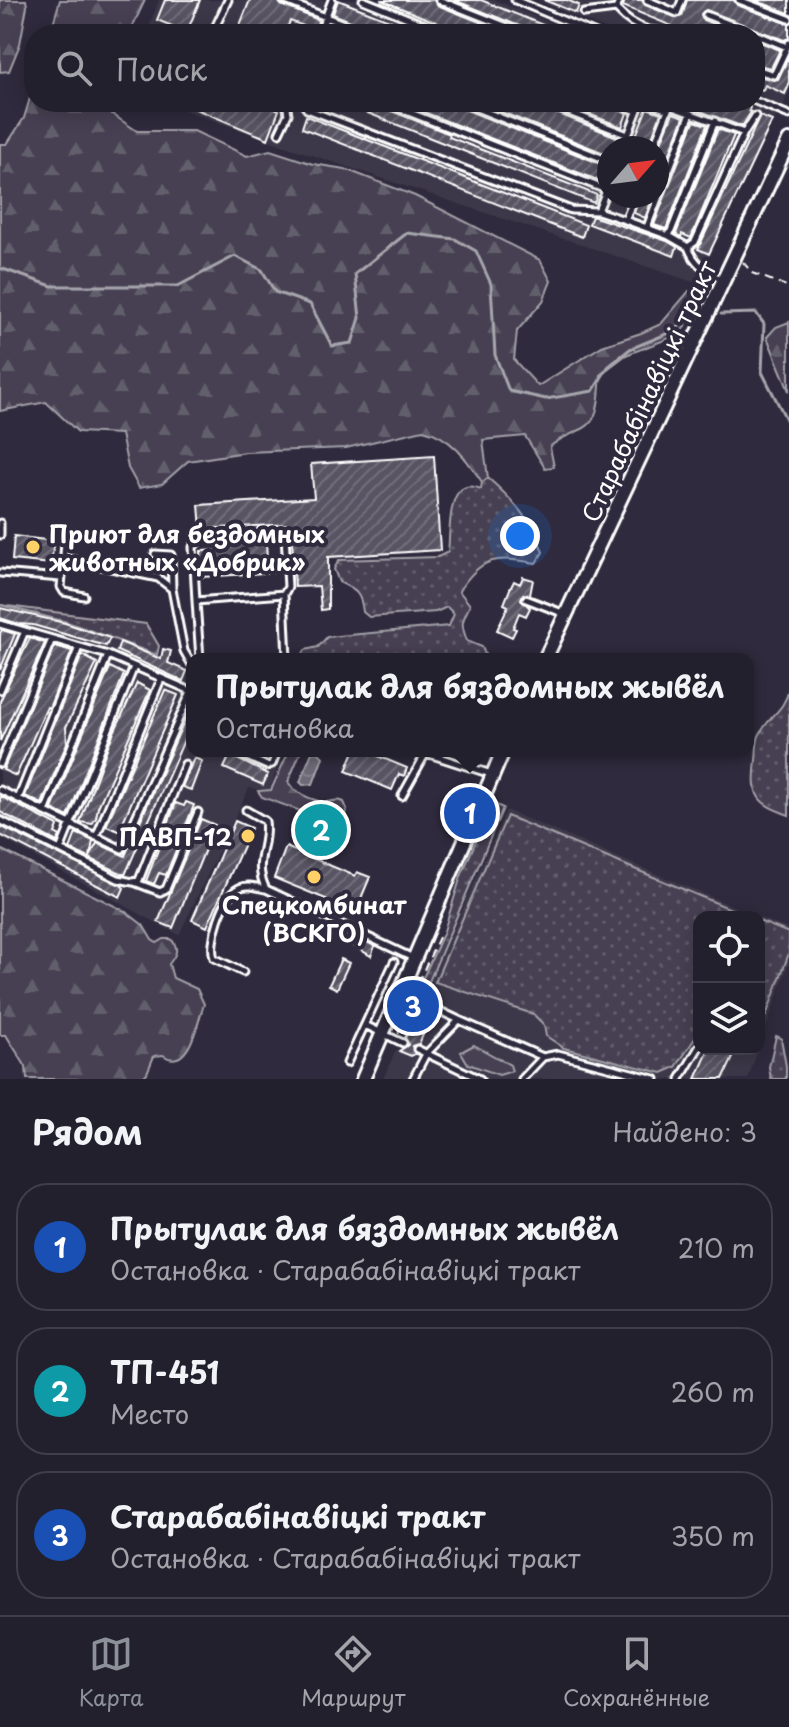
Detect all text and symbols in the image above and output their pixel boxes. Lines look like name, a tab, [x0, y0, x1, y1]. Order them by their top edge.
search box	[24, 24, 765, 112]
icon: search	[52, 46, 96, 90]
text: Поиск	[116, 46, 207, 91]
north arrow	[597, 136, 669, 208]
street label: Старабабінавіцкі тракт	[572, 254, 725, 528]
place label: Приют для бездомных животных «Добрик»	[49, 515, 325, 579]
your location	[500, 516, 540, 556]
marker: Приют для бездомных животных «Добрик»	[24, 538, 42, 556]
popup	[186, 653, 754, 757]
text: Прытулак для бяздомных жывёл	[215, 663, 725, 708]
text: Остановка	[215, 708, 354, 747]
pin: 1	[444, 783, 496, 843]
pin: 2	[295, 800, 347, 860]
place label: ПАВП-12	[119, 818, 232, 854]
marker: ПАВП-12	[239, 827, 257, 845]
marker: Спецкомбинат (ВСКГО)	[305, 868, 323, 886]
place label: Спецкомбинат (ВСКГО)	[222, 886, 408, 950]
map controls	[693, 911, 765, 1055]
button: locate	[693, 911, 765, 983]
pin: 3	[387, 976, 439, 1036]
button: layers	[693, 983, 765, 1055]
text: Рядом	[32, 1105, 143, 1157]
text: Найдено: 3	[613, 1112, 757, 1151]
text: Прытулак для бяздомных жывёл	[110, 1205, 619, 1250]
text: 1	[54, 1228, 66, 1267]
text: 210 m	[678, 1228, 755, 1267]
text: Остановка · Старабабінавіцкі тракт	[110, 1250, 580, 1289]
text: ТП-451	[110, 1349, 219, 1394]
text: 2	[51, 1372, 69, 1411]
text: 260 m	[671, 1372, 755, 1411]
text: Место	[110, 1394, 189, 1433]
text: Старабабінавіцкі тракт	[110, 1493, 485, 1538]
text: 3	[51, 1516, 69, 1555]
text: 350 m	[671, 1516, 755, 1555]
text: Остановка · Старабабінавіцкі тракт	[110, 1538, 580, 1577]
tab: Карта	[79, 1632, 143, 1713]
tab: Маршрут	[301, 1632, 405, 1713]
tab: Сохранённые	[563, 1632, 710, 1713]

